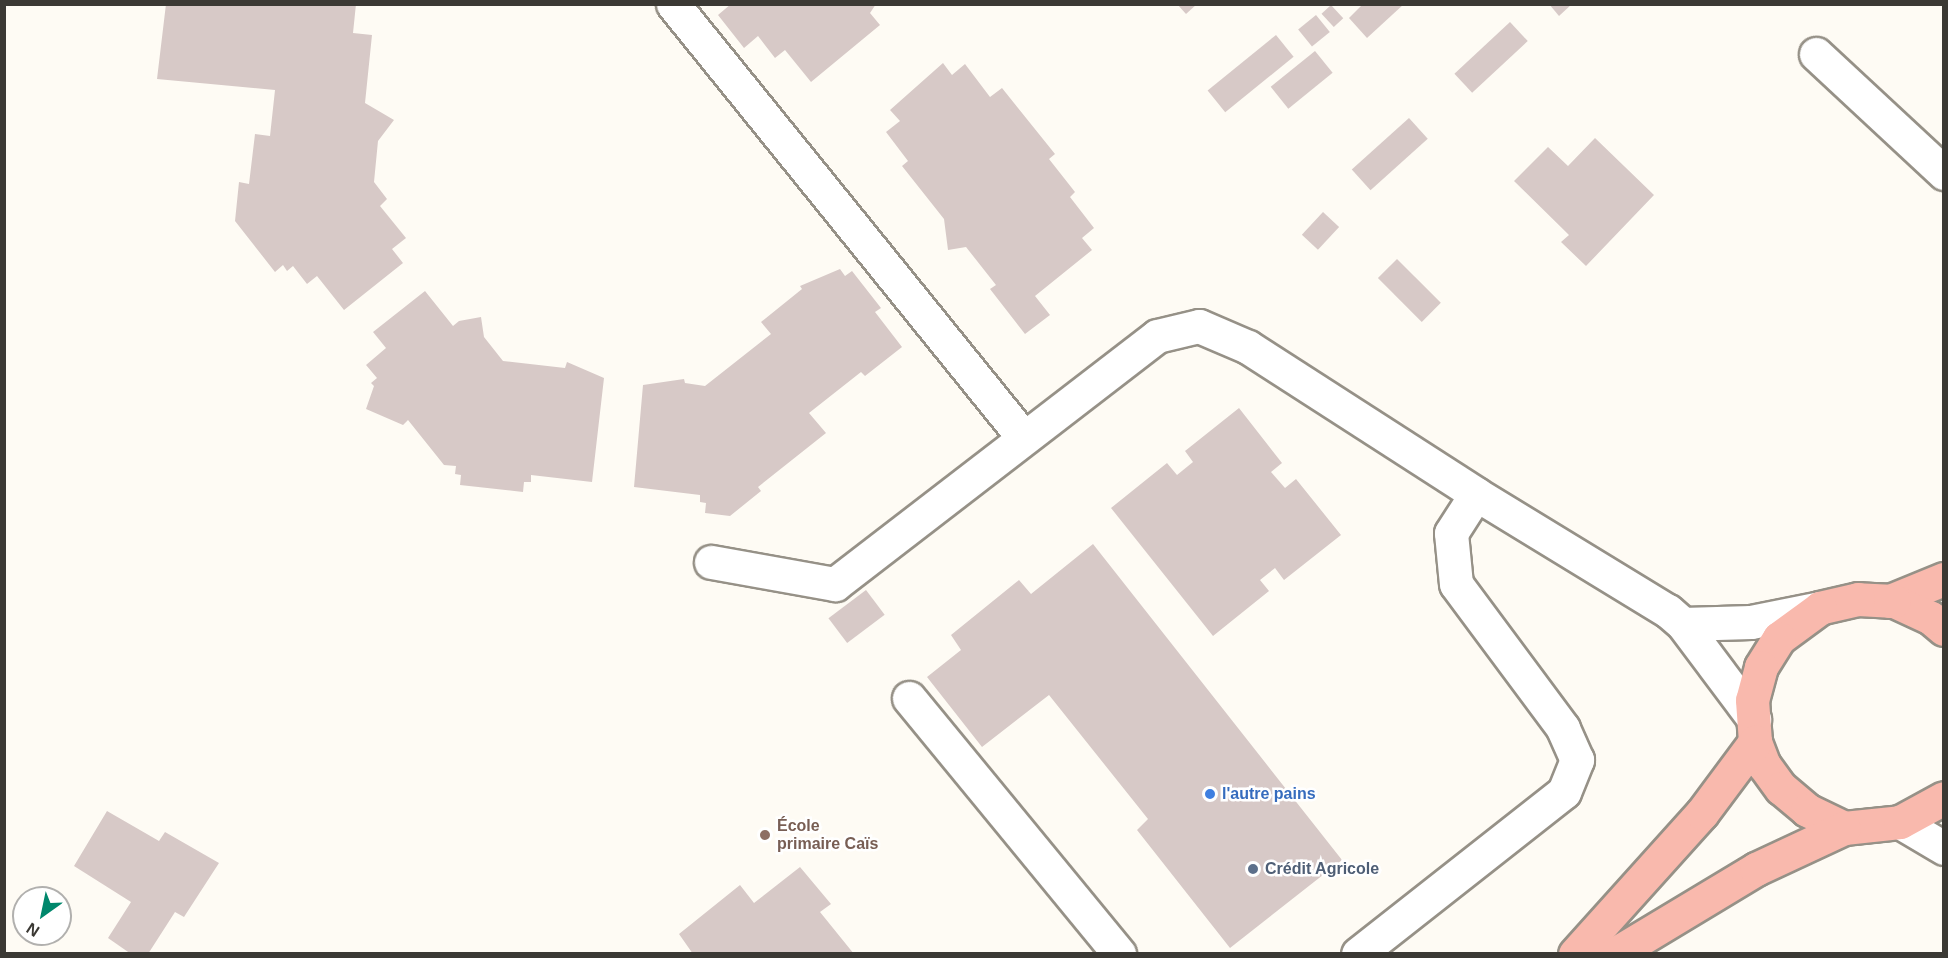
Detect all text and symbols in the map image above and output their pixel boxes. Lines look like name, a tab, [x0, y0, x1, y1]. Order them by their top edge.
place label: l'autre pains	[1222, 784, 1316, 804]
marker: l'autre pains	[1203, 787, 1217, 801]
place label: École primaire Caïs	[777, 816, 878, 854]
marker: École primaire Caïs	[758, 828, 772, 842]
place label: Crédit Agricole	[1265, 859, 1380, 879]
marker: Crédit Agricole	[1246, 862, 1260, 876]
north arrow	[12, 886, 72, 946]
text: N	[24, 920, 42, 940]

